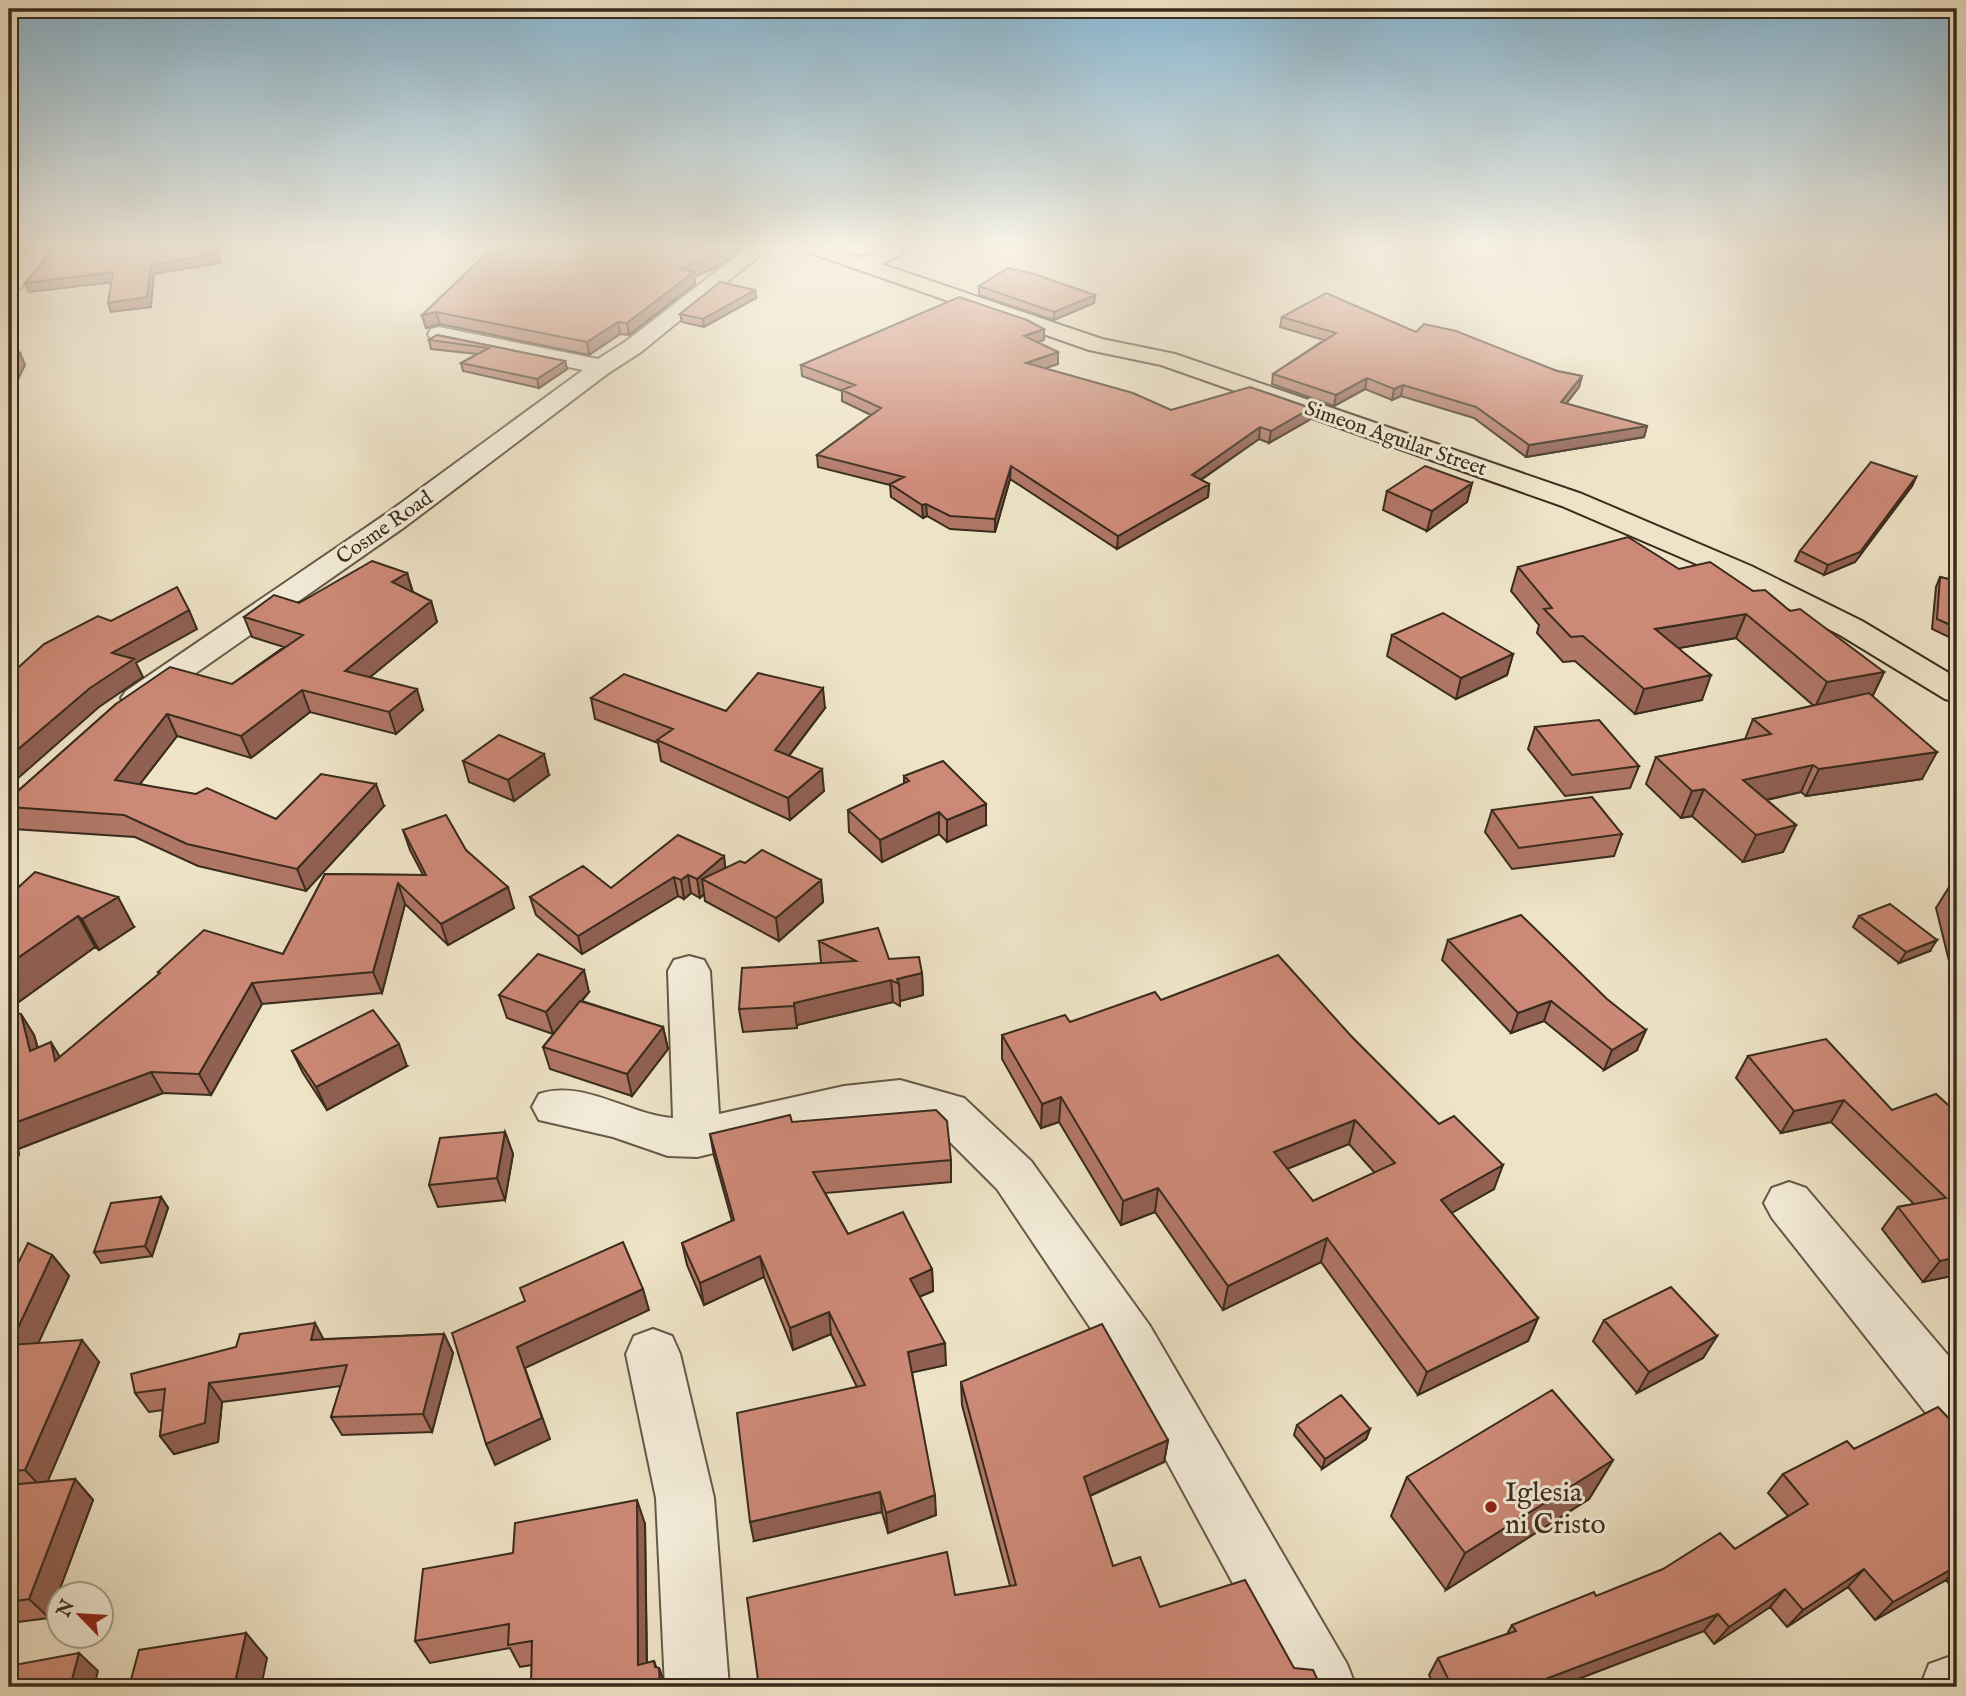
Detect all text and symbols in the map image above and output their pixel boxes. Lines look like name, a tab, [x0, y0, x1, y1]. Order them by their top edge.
street label: Simeon Aguilar Street	[1301, 396, 1490, 483]
street label: Cosme Road	[331, 485, 439, 571]
place label: Iglesia ni Cristo	[1505, 1476, 1606, 1543]
marker: Iglesia ni Cristo	[1483, 1499, 1499, 1515]
north arrow	[46, 1580, 116, 1650]
text: N	[52, 1596, 81, 1622]

